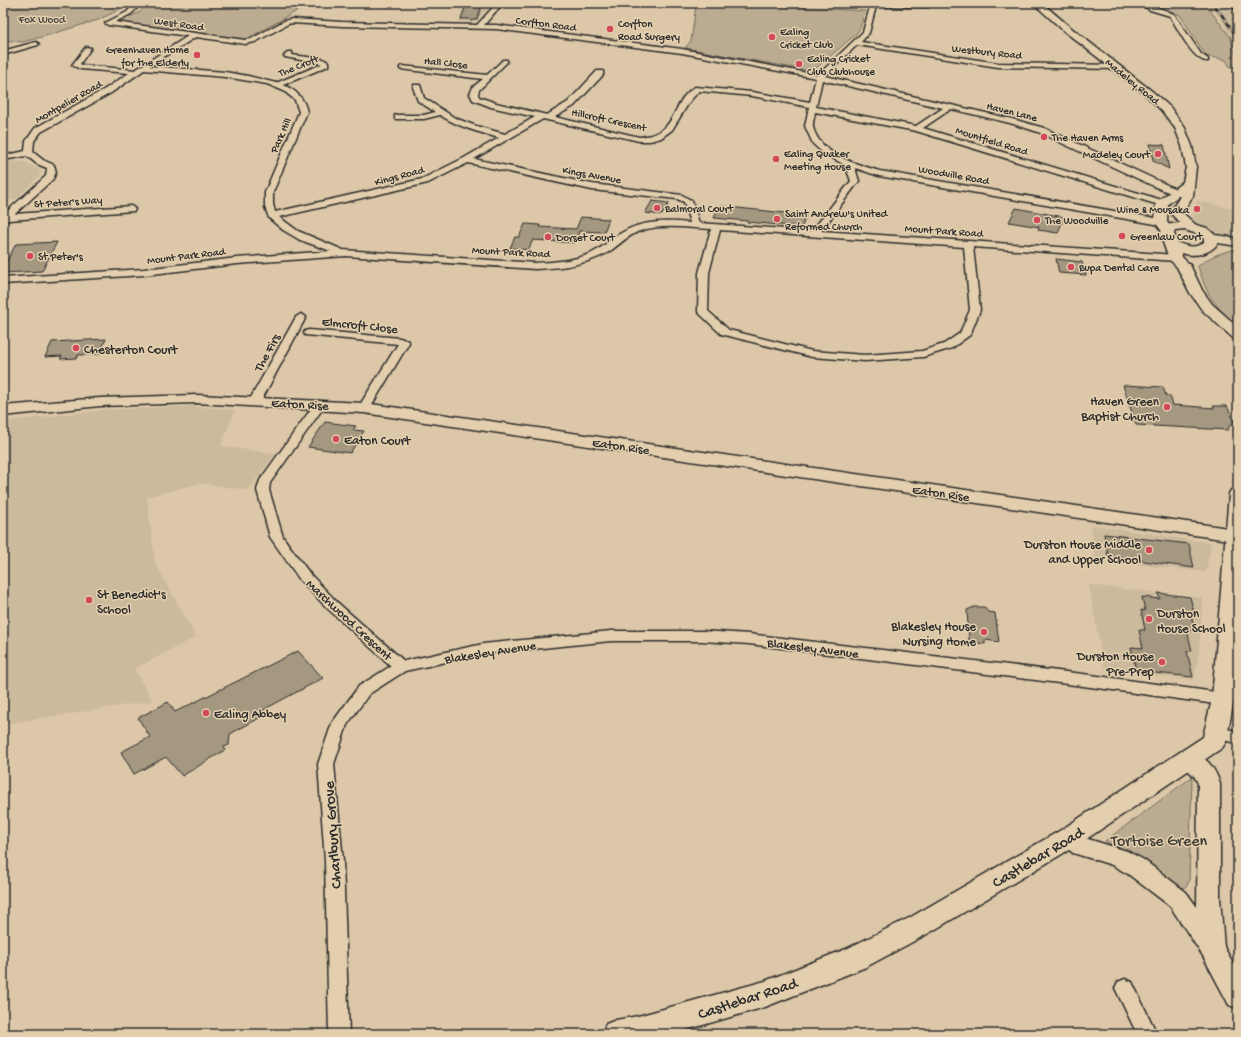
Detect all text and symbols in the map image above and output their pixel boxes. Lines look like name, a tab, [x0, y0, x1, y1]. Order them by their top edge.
street label: Corfton Road	[515, 14, 578, 35]
park label: Fox Wood	[18, 15, 67, 27]
street label: West Road	[153, 16, 206, 35]
place label: Corfton Road Surgery	[618, 18, 681, 44]
marker: Corfton Road Surgery	[605, 24, 615, 34]
place label: Ealing Cricket Club	[780, 27, 833, 52]
marker: Ealing Cricket Club	[767, 32, 777, 42]
street label: Westbury Road	[951, 43, 1024, 63]
place label: Greenhaven Home for the Elderly	[106, 45, 190, 70]
marker: Greenhaven Home for the Elderly	[192, 50, 202, 60]
street label: The Croft	[276, 52, 322, 81]
place label: Ealing Cricket Club Clubhouse	[807, 54, 875, 79]
street label: Hall Close	[423, 56, 468, 72]
street label: Madeley Road	[1102, 57, 1162, 109]
marker: Ealing Cricket Club Clubhouse	[794, 59, 804, 69]
street label: Montpelier Road	[33, 78, 106, 127]
street label: Haven Lane	[985, 101, 1038, 125]
street label: Hillcroft Crescent	[570, 106, 649, 135]
street label: Park Hill	[268, 116, 295, 156]
street label: Mountfield Road	[954, 124, 1031, 159]
marker: The Haven Arms	[1039, 132, 1049, 142]
place label: The Haven Arms	[1051, 133, 1124, 145]
place label: Ealing Quaker Meeting House	[784, 149, 851, 174]
marker: Madeley Court	[1153, 149, 1163, 159]
place label: Madeley Court	[1083, 150, 1152, 162]
marker: Ealing Quaker Meeting House	[771, 154, 781, 164]
street label: Kings Road	[374, 164, 427, 189]
street label: Woodville Road	[917, 164, 991, 188]
street label: Kings Avenue	[561, 165, 622, 187]
street label: St Peter's Way	[34, 195, 103, 211]
marker: Balmoral Court	[652, 203, 662, 213]
place label: Balmoral Court	[664, 204, 734, 216]
marker: Wine & Mousaka	[1192, 204, 1202, 214]
place label: Wine & Mousaka	[1116, 205, 1190, 217]
place label: Saint Andrew's United Reformed Church	[785, 209, 889, 234]
marker: Saint Andrew's United Reformed Church	[772, 214, 782, 224]
marker: The Woodville	[1032, 215, 1042, 225]
place label: The Woodville	[1044, 216, 1109, 228]
street label: Mount Park Road	[904, 223, 985, 241]
marker: Greenlaw Court	[1117, 231, 1127, 241]
marker: Dorset Court	[543, 232, 553, 242]
place label: Greenlaw Court	[1130, 232, 1204, 244]
place label: Dorset Court	[555, 233, 616, 245]
street label: Mount Park Road	[471, 245, 552, 261]
street label: Mount Park Road	[147, 246, 227, 268]
marker: St Peter's	[25, 251, 35, 261]
place label: St Peter's	[38, 252, 84, 264]
marker: Bupa Dental Care	[1066, 262, 1076, 272]
place label: Bupa Dental Care	[1078, 263, 1160, 275]
street label: Elmcroft Close	[321, 315, 399, 338]
street label: The Firs	[251, 331, 285, 375]
marker: Chesterton Court	[71, 343, 81, 353]
place label: Chesterton Court	[84, 343, 179, 358]
place label: Haven Green Baptist Church	[1080, 395, 1160, 425]
street label: Eaton Rise	[271, 396, 329, 415]
marker: Haven Green Baptist Church	[1162, 402, 1172, 412]
marker: Eaton Court	[331, 434, 341, 444]
place label: Eaton Court	[344, 434, 412, 449]
street label: Eaton Rise	[591, 436, 651, 459]
street label: Eaton Rise	[911, 483, 971, 506]
place label: Durston House Middle and Upper School	[1023, 538, 1141, 568]
marker: Durston House Middle and Upper School	[1144, 545, 1154, 555]
street label: Marchwood Crescent	[302, 577, 396, 666]
place label: St Benedict's School	[97, 588, 167, 618]
marker: St Benedict's School	[84, 595, 94, 605]
place label: Durston House School	[1156, 607, 1226, 637]
marker: Durston House School	[1144, 614, 1154, 624]
place label: Blakesley House Nursing Home	[890, 620, 976, 650]
marker: Blakesley House Nursing Home	[979, 627, 989, 637]
street label: Blakesley Avenue	[765, 636, 860, 663]
street label: Blakesley Avenue	[443, 639, 537, 668]
place label: Durston House Pre-Prep	[1076, 650, 1155, 680]
marker: Durston House Pre-Prep	[1157, 657, 1167, 667]
marker: Ealing Abbey	[201, 708, 211, 718]
place label: Ealing Abbey	[214, 708, 287, 723]
street label: Charlbury Grove	[321, 779, 348, 889]
street label: Castlebar Road	[990, 823, 1089, 894]
park label: Tortoise Green	[1110, 833, 1208, 852]
street label: Castlebar Road	[696, 975, 802, 1025]

